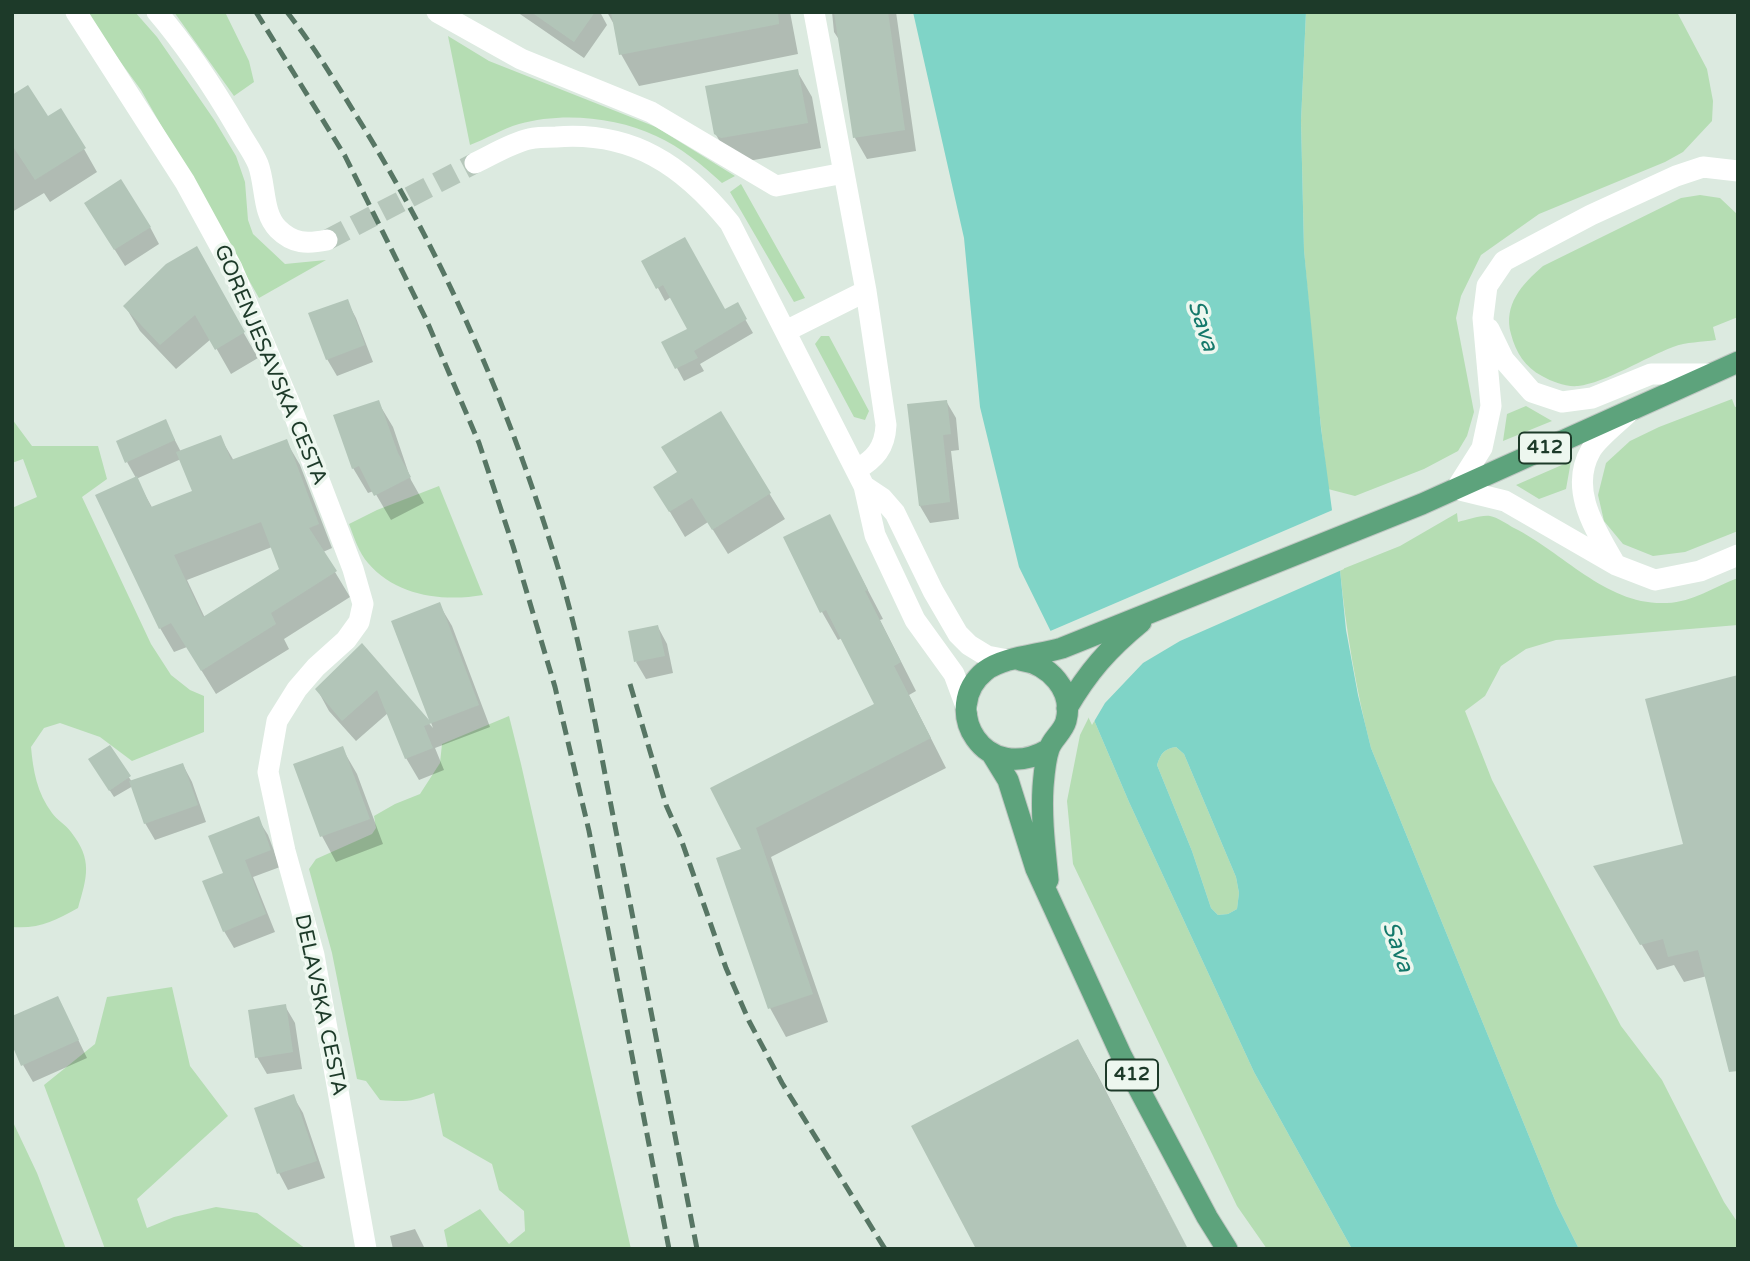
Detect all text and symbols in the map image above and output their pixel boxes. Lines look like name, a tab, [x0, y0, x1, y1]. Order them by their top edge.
street label: GORENJESAVSKA CESTA	[208, 241, 332, 489]
water label: Sava	[1181, 297, 1223, 355]
road number: 412	[1519, 432, 1571, 463]
street label: DELAVSKA CESTA	[288, 912, 352, 1098]
water label: Sava	[1376, 918, 1418, 976]
road number: 412	[1106, 1060, 1158, 1091]

